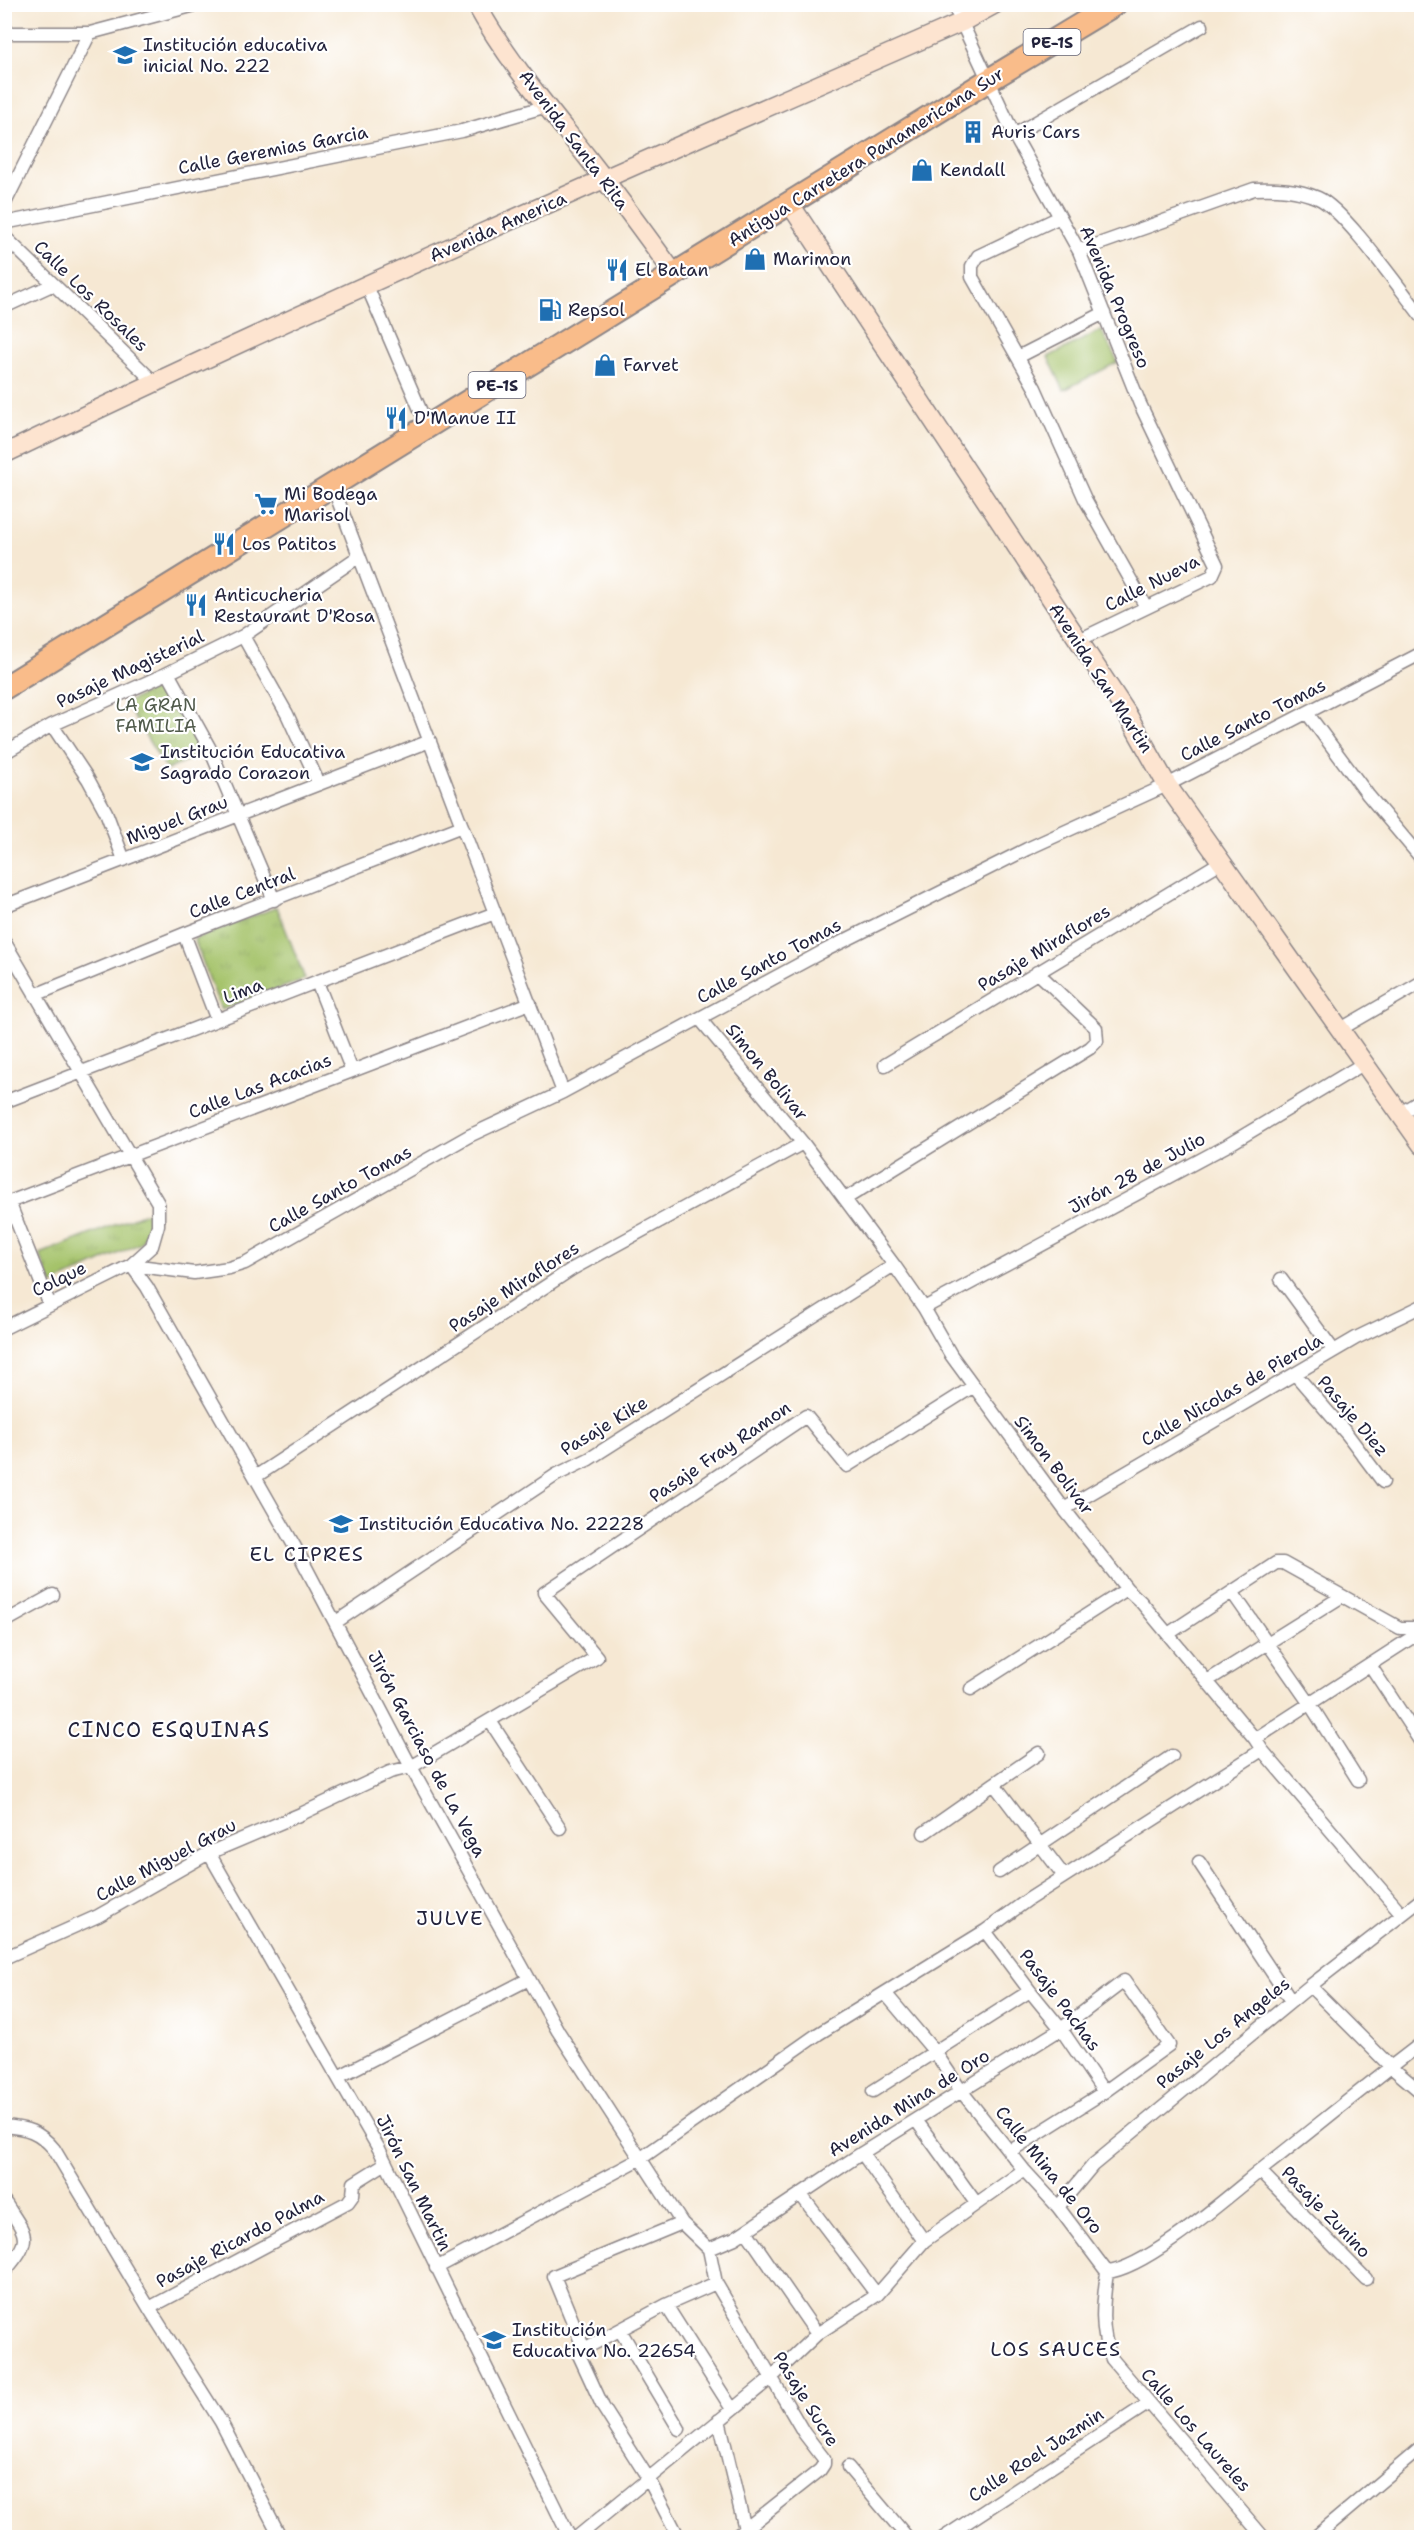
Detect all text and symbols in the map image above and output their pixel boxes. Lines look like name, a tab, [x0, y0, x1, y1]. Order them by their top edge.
road number: PE-1S	[1024, 29, 1080, 55]
place label: Institución educativa inicial No. 222	[143, 33, 328, 78]
school or university icon: Institución educativa inicial No. 222	[112, 42, 138, 68]
street label: Antigua Carretera Panamericana Sur	[724, 62, 1008, 252]
street label: Avenida Santa Rita	[514, 65, 634, 215]
building icon: Auris Cars	[960, 119, 986, 145]
street label: Calle Geremias Garcia	[176, 120, 370, 180]
place label: Auris Cars	[991, 120, 1080, 144]
shop icon: Kendall	[909, 157, 935, 183]
place label: Kendall	[940, 158, 1006, 182]
street label: Avenida America	[426, 186, 570, 268]
street label: Avenida Progreso	[1074, 222, 1156, 372]
street label: Calle Los Rosales	[29, 235, 153, 357]
shop icon: Marimon	[742, 246, 768, 272]
place label: Marimon	[773, 247, 851, 271]
restaurant icon: El Batan	[604, 257, 630, 283]
place label: El Batan	[635, 258, 709, 282]
fuel station icon: Repsol	[537, 297, 563, 323]
place label: Repsol	[568, 298, 625, 322]
shop icon: Farvet	[592, 352, 618, 378]
place label: Farvet	[623, 353, 679, 377]
road number: PE-1S	[468, 372, 526, 398]
restaurant icon: D'Manue II	[383, 405, 409, 431]
place label: D'Manue II	[414, 406, 516, 430]
place label: Mi Bodega Marisol	[284, 482, 377, 527]
supermarket icon: Mi Bodega Marisol	[253, 491, 279, 517]
restaurant icon: Los Patitos	[211, 531, 237, 557]
place label: Los Patitos	[242, 532, 337, 556]
street label: Calle Nueva	[1101, 549, 1203, 617]
place label: Anticucheria Restaurant D'Rosa	[214, 583, 375, 628]
restaurant icon: Anticucheria Restaurant D'Rosa	[183, 592, 209, 618]
street label: Avenida San Martin	[1043, 598, 1159, 758]
street label: Pasaje Magisterial	[52, 624, 208, 714]
street label: Calle Santo Tomas	[1176, 673, 1330, 767]
park label: LA GRAN FAMILIA	[115, 693, 197, 738]
place label: Institución Educativa Sagrado Corazon	[160, 740, 345, 785]
school or university icon: Institución Educativa Sagrado Corazon	[129, 749, 155, 775]
street label: Miguel Grau	[123, 790, 231, 850]
street label: Calle Central	[185, 862, 299, 924]
street label: Pasaje Miraflores	[973, 899, 1115, 997]
street label: Calle Santo Tomas	[693, 913, 845, 1009]
street label: Lima	[220, 972, 266, 1010]
street label: Simon Bolivar	[720, 1018, 814, 1126]
street label: Calle Las Acacias	[185, 1048, 335, 1124]
street label: Jirón 28 de Julio	[1064, 1127, 1210, 1219]
street label: Calle Santo Tomas	[264, 1140, 416, 1238]
street label: Pasaje Miraflores	[444, 1236, 584, 1338]
street label: Colque	[28, 1256, 90, 1302]
street label: Calle Nicolas de Pierola	[1137, 1328, 1327, 1452]
street label: Pasaje Diez	[1312, 1370, 1394, 1462]
street label: Pasaje Kike	[556, 1391, 652, 1461]
street label: Pasaje Fray Ramon	[644, 1396, 796, 1508]
street label: Simon Bolivar	[1009, 1410, 1099, 1520]
school or university icon: Institución Educativa No. 22228	[328, 1511, 354, 1537]
place label: Institución Educativa No. 22228	[359, 1512, 644, 1536]
district label: EL CIPRES	[250, 1541, 364, 1567]
street label: Jirón Garciaso de La Vega	[362, 1647, 492, 1861]
district label: CINCO ESQUINAS	[67, 1716, 271, 1744]
street label: Calle Miguel Grau	[91, 1813, 241, 1907]
district label: JULVE	[416, 1905, 484, 1931]
street label: Pasaje Pachas	[1014, 1944, 1106, 2056]
street label: Pasaje Los Angeles	[1151, 1972, 1295, 2094]
street label: Avenida Mina de Oro	[824, 2044, 994, 2162]
street label: Calle Mina de Oro	[990, 2101, 1108, 2239]
street label: Jirón San Martin	[371, 2111, 457, 2255]
street label: Pasaje Zunino	[1276, 2161, 1376, 2263]
street label: Pasaje Ricardo Palma	[152, 2185, 328, 2293]
place label: Institución Educativa No. 22654	[512, 2318, 696, 2363]
school or university icon: Institución Educativa No. 22654	[481, 2327, 507, 2353]
district label: LOS SAUCES	[990, 2336, 1122, 2362]
street label: Pasaje Sucre	[767, 2347, 845, 2451]
street label: Calle Los Laureles	[1136, 2363, 1256, 2497]
street label: Calle Roel Jazmin	[964, 2402, 1108, 2508]

